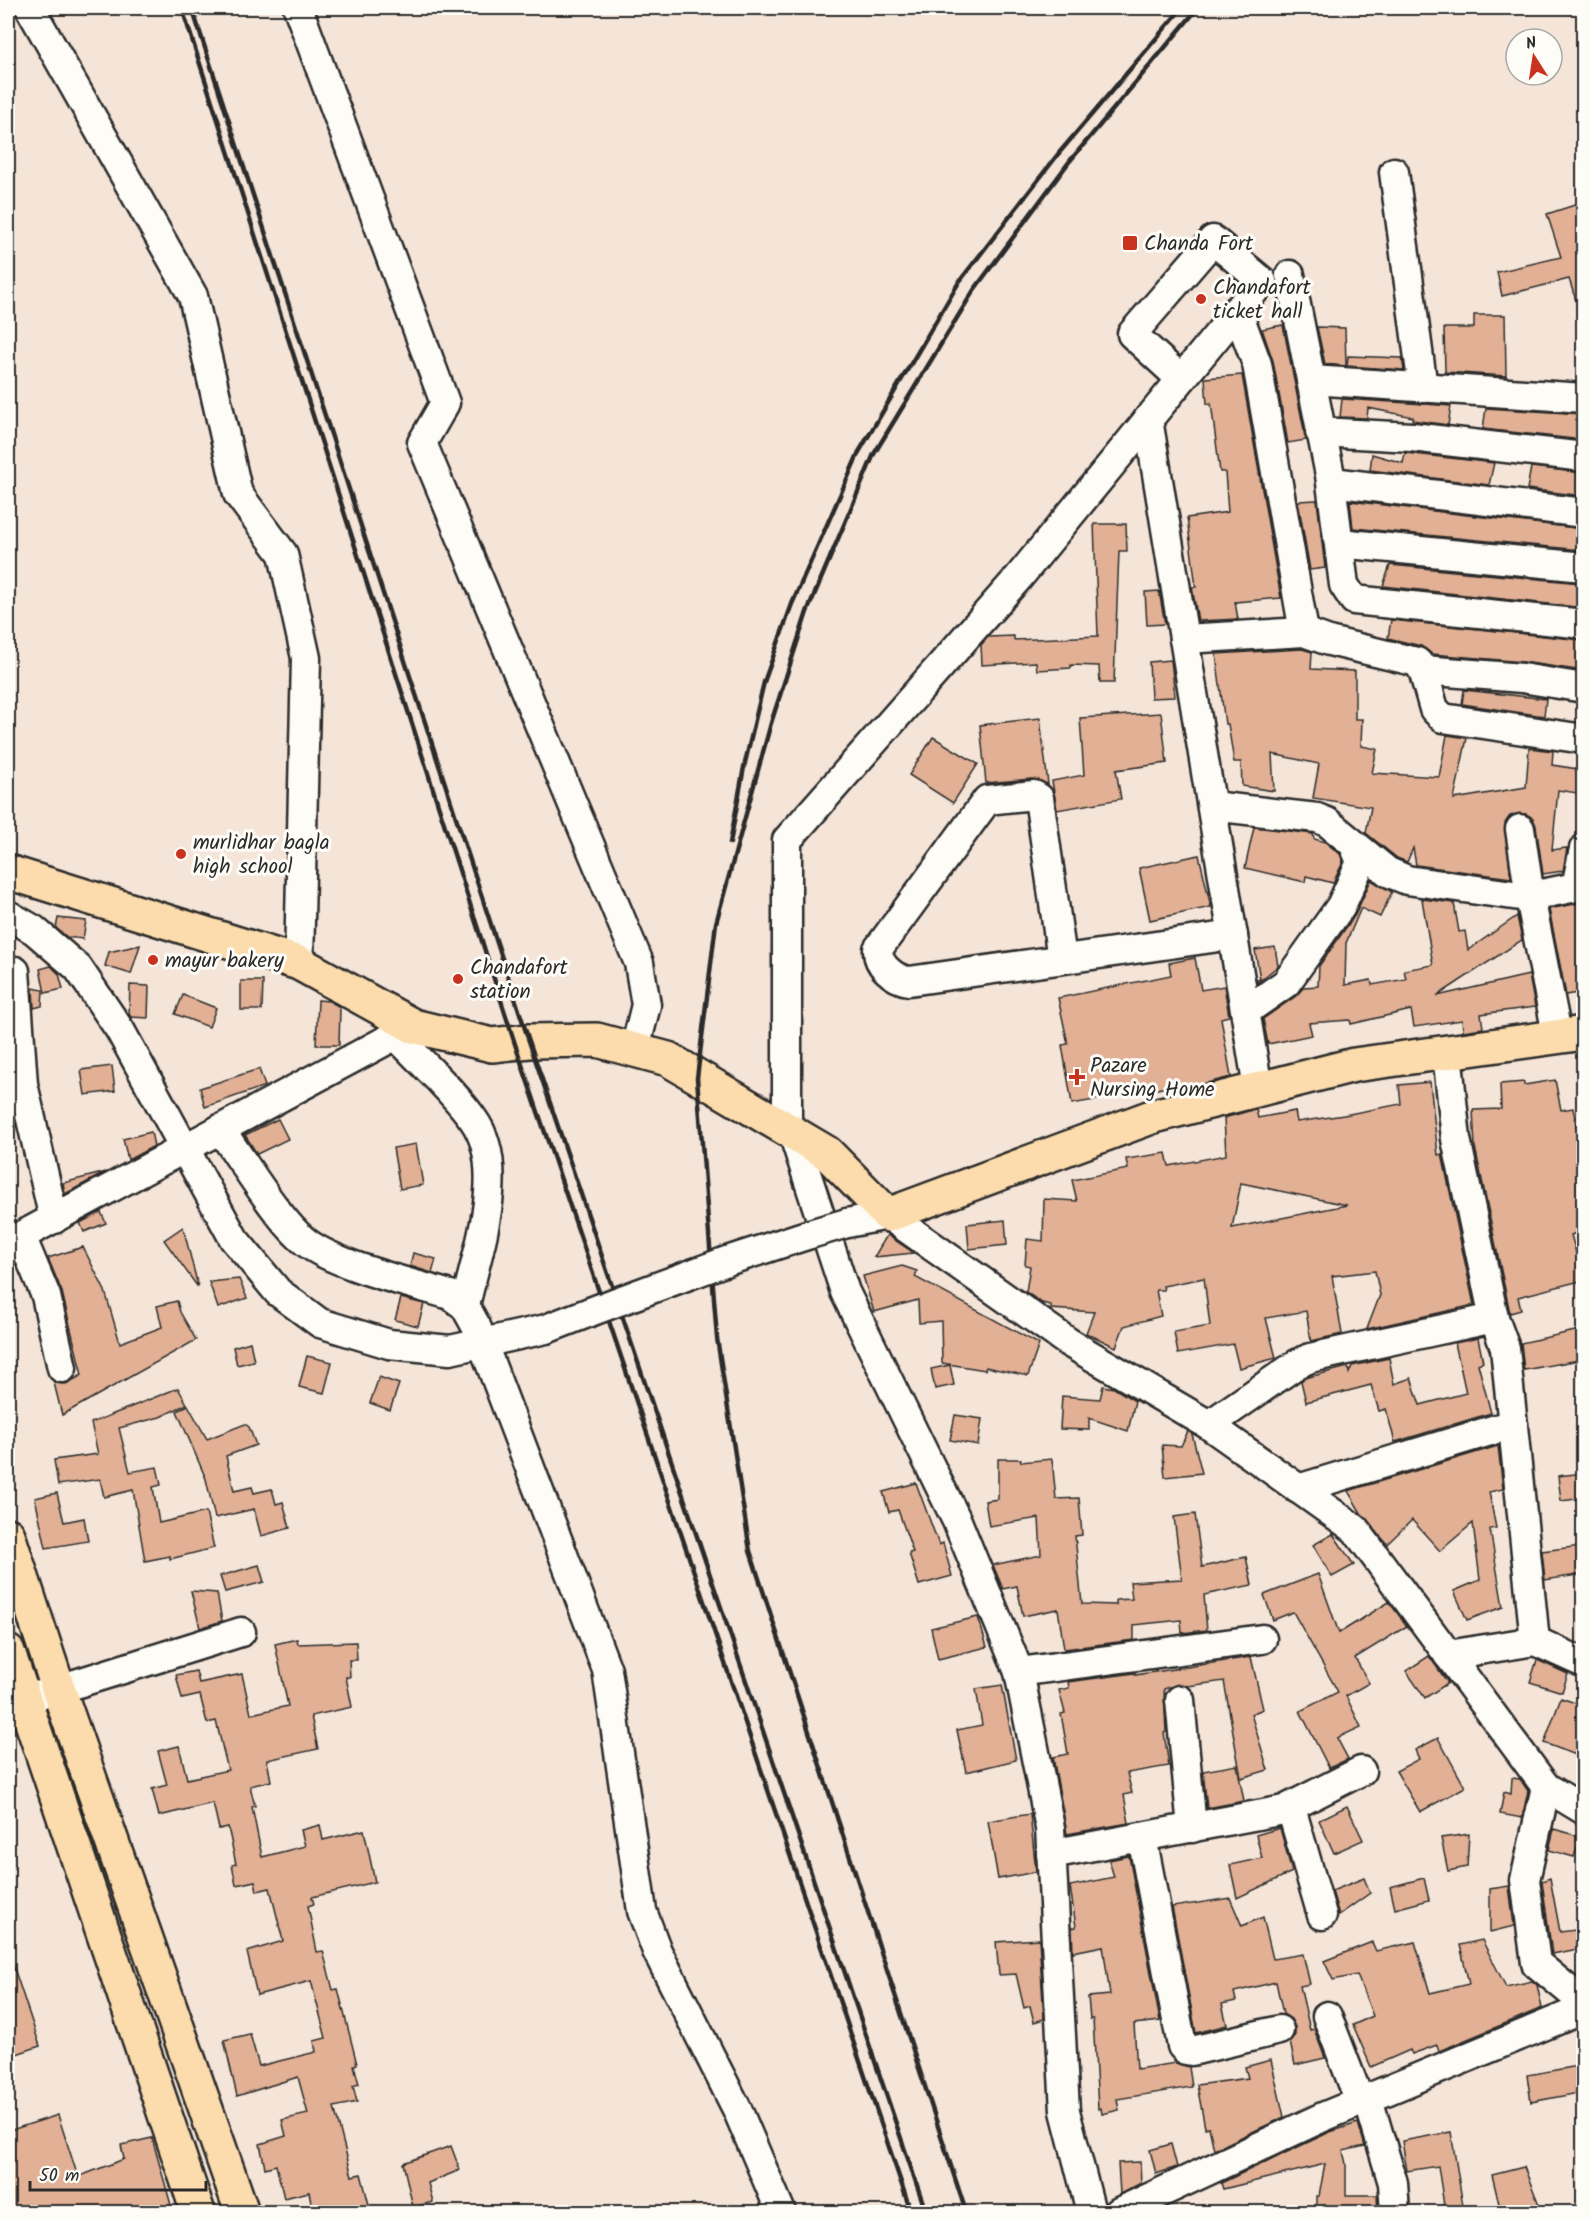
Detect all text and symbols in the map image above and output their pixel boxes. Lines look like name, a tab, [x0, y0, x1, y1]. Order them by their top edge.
north arrow	[1504, 27, 1564, 87]
text: N	[1524, 31, 1539, 57]
place label: Chanda Fort	[1144, 228, 1254, 261]
marker: Chanda Fort	[1121, 234, 1139, 252]
place label: Chandafort ticket hall	[1213, 272, 1312, 329]
marker: Chandafort ticket hall	[1194, 292, 1208, 306]
place label: murlidhar bagla high school	[193, 827, 330, 884]
marker: murlidhar bagla high school	[174, 847, 188, 861]
place label: mayur bakery	[165, 945, 284, 978]
place label: Chandafort station	[470, 952, 569, 1009]
marker: mayur bakery	[146, 953, 160, 967]
marker: Chandafort station	[451, 972, 465, 986]
place label: Pazare Nursing Home	[1090, 1050, 1215, 1107]
marker: Pazare Nursing Home	[1068, 1068, 1086, 1086]
scale bar	[30, 2154, 206, 2192]
text: 50 m	[39, 2162, 79, 2191]

